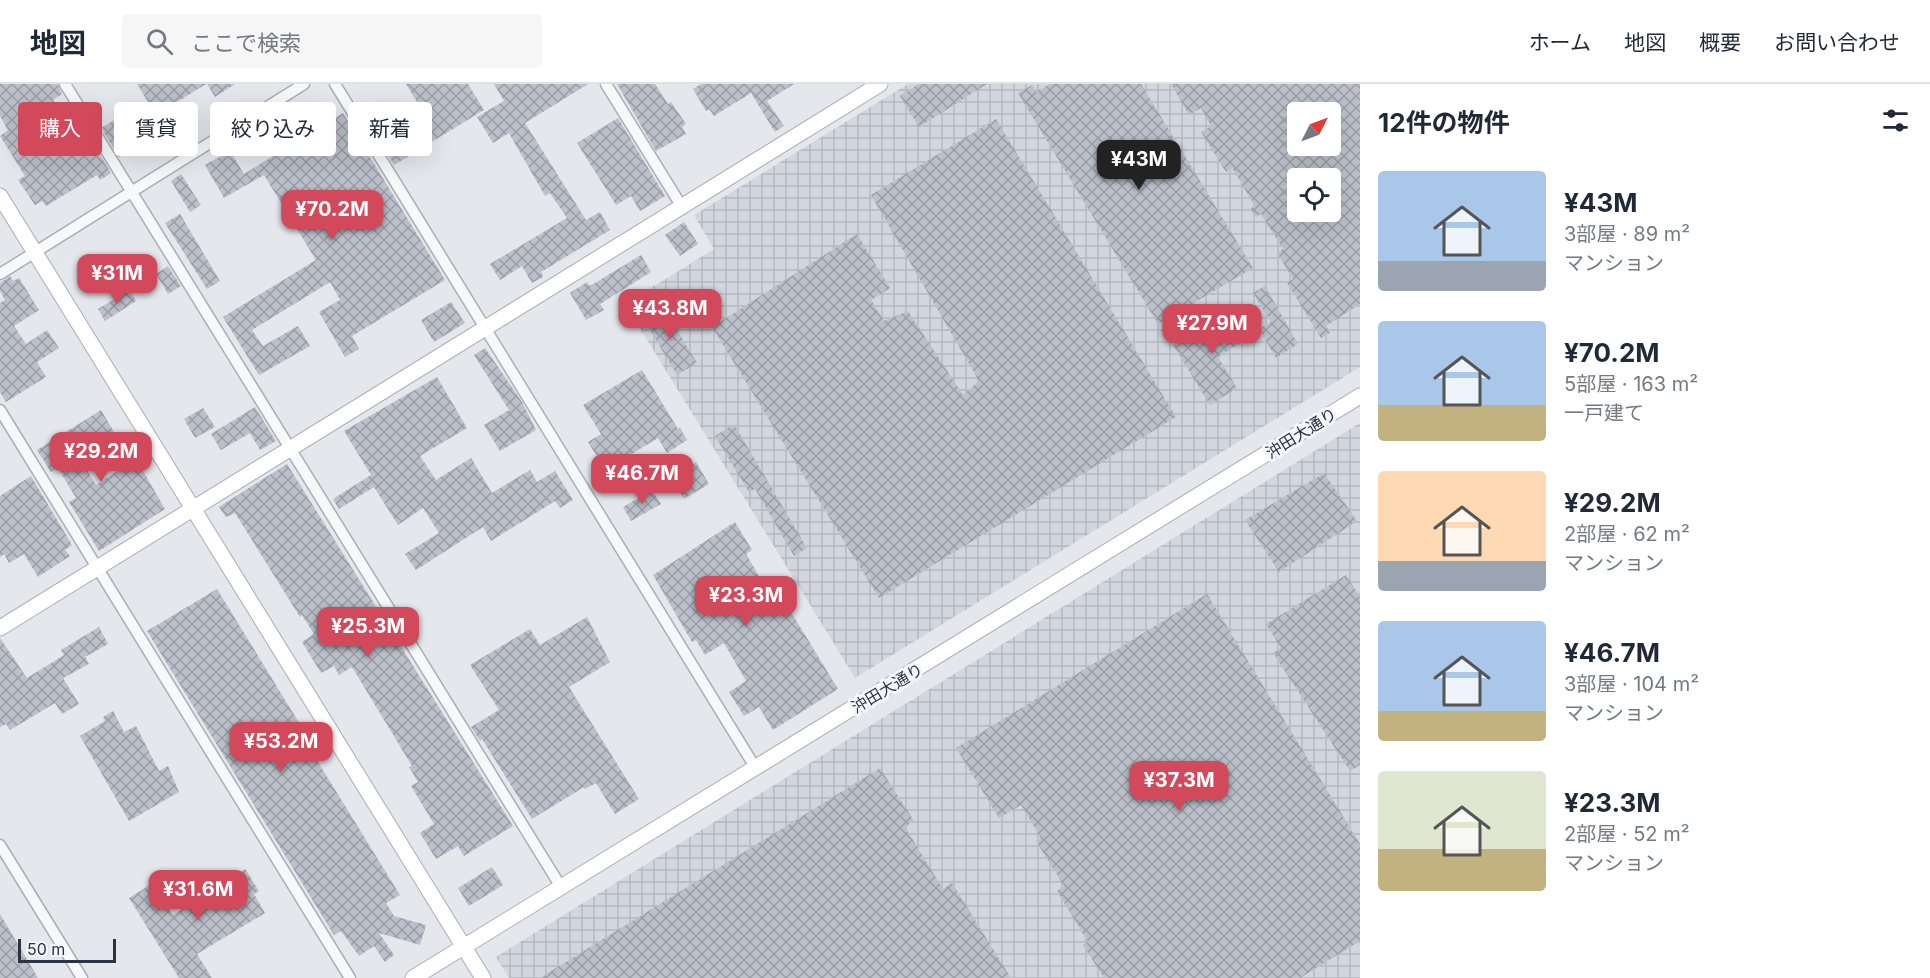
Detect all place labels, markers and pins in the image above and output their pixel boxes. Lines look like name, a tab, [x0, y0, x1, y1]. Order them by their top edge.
pin: ¥43M	[1103, 140, 1175, 191]
pin: ¥70.2M	[283, 190, 381, 241]
pin: ¥31M	[81, 254, 153, 305]
pin: ¥43.8M	[621, 289, 719, 340]
pin: ¥27.9M	[1163, 304, 1261, 355]
pin: ¥29.2M	[52, 432, 150, 483]
pin: ¥46.7M	[593, 454, 691, 505]
pin: ¥23.3M	[697, 576, 795, 627]
pin: ¥25.3M	[319, 607, 417, 658]
pin: ¥53.2M	[232, 722, 330, 773]
pin: ¥37.3M	[1130, 761, 1228, 812]
pin: ¥31.6M	[149, 870, 247, 921]

